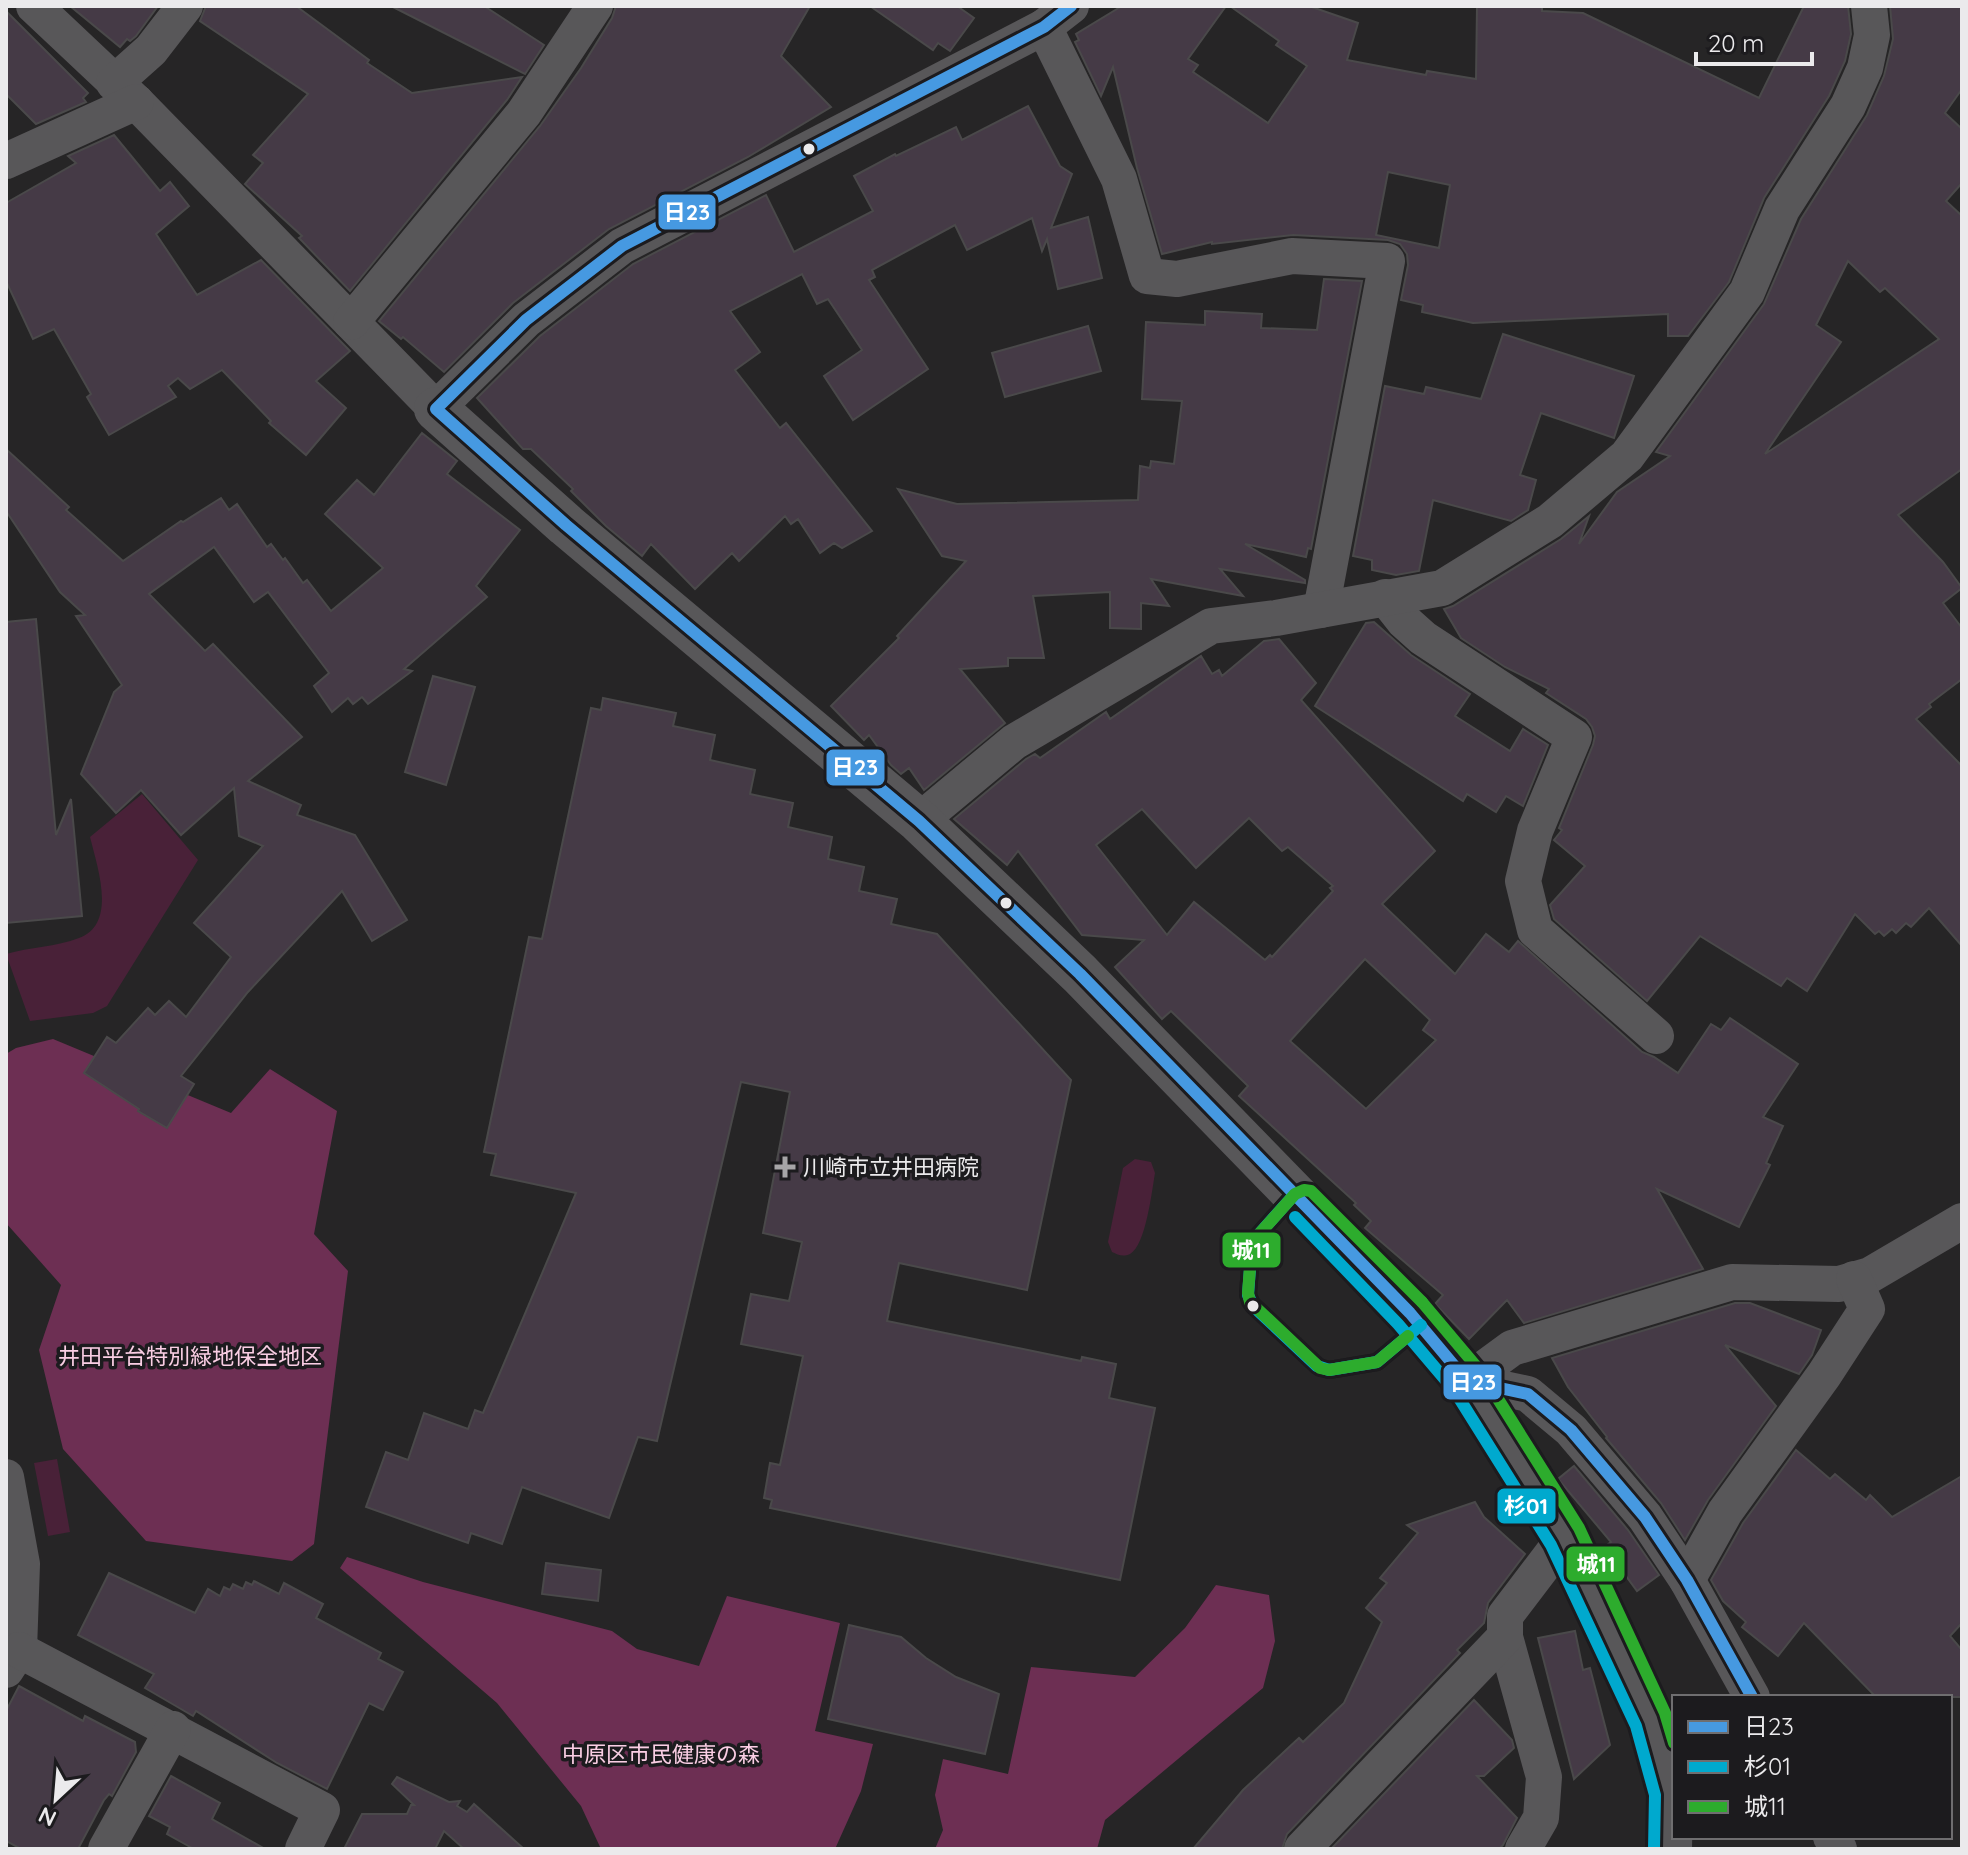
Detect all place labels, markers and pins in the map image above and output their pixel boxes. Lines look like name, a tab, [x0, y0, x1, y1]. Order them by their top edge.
unlabelled marker	[801, 141, 817, 157]
unlabelled marker	[998, 895, 1014, 911]
place label: 川崎市立井田病院	[803, 1153, 979, 1181]
marker: 川崎市立井田病院	[774, 1156, 796, 1178]
unlabelled marker	[1245, 1298, 1261, 1314]

